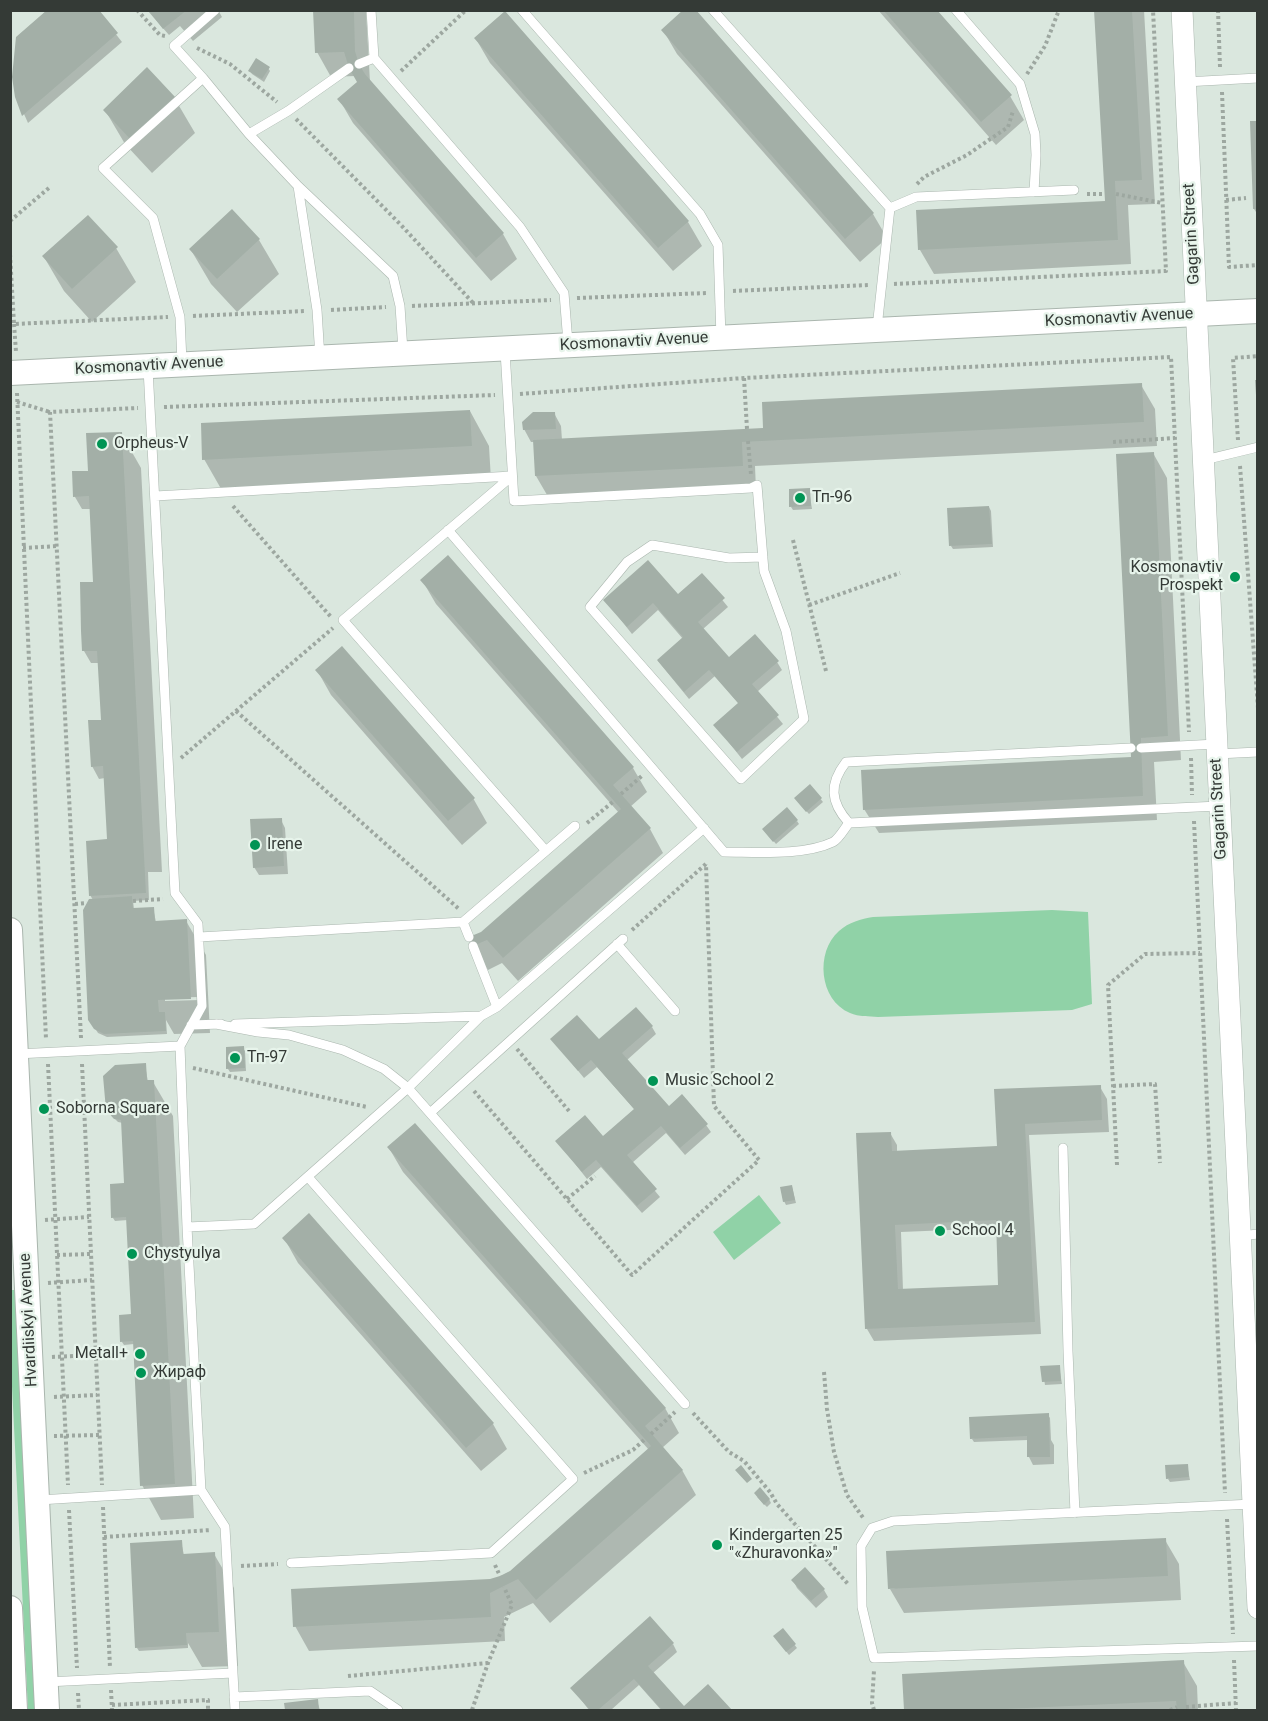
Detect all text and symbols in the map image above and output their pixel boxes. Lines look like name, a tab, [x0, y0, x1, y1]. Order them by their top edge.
street label: Gagarin Street	[1180, 183, 1204, 285]
street label: Kosmonavtiv Avenue	[1044, 305, 1194, 331]
street label: Kosmonavtiv Avenue	[559, 329, 709, 355]
street label: Kosmonavtiv Avenue	[74, 353, 224, 379]
place label: Orpheus-V	[114, 434, 188, 454]
marker: Orpheus-V	[95, 437, 109, 451]
place label: Тп-96	[812, 488, 852, 508]
marker: Тп-96	[793, 491, 807, 505]
place label: Kosmonavtiv Prospekt	[1131, 558, 1223, 596]
marker: Kosmonavtiv Prospekt	[1228, 570, 1242, 584]
street label: Gagarin Street	[1207, 758, 1231, 860]
place label: Irene	[267, 835, 302, 855]
marker: Irene	[248, 838, 262, 852]
place label: Тп-97	[247, 1048, 287, 1068]
marker: Тп-97	[228, 1051, 242, 1065]
place label: Music School 2	[665, 1071, 774, 1091]
marker: Music School 2	[646, 1074, 660, 1088]
place label: Soborna Square	[56, 1099, 170, 1119]
marker: Soborna Square	[37, 1102, 51, 1116]
place label: School 4	[952, 1221, 1014, 1241]
marker: School 4	[933, 1224, 947, 1238]
place label: Chystyulya	[144, 1244, 221, 1264]
marker: Chystyulya	[125, 1247, 139, 1261]
street label: Hvardiiskyi Avenue	[16, 1253, 42, 1387]
place label: Metall+	[75, 1344, 128, 1364]
marker: Metall+	[133, 1347, 147, 1361]
place label: Жираф	[153, 1363, 206, 1383]
marker: Жираф	[134, 1366, 148, 1380]
place label: Kindergarten 25 "«Zhuravonka»"	[729, 1526, 843, 1564]
marker: Kindergarten 25 "«Zhuravonka»"	[710, 1538, 724, 1552]

